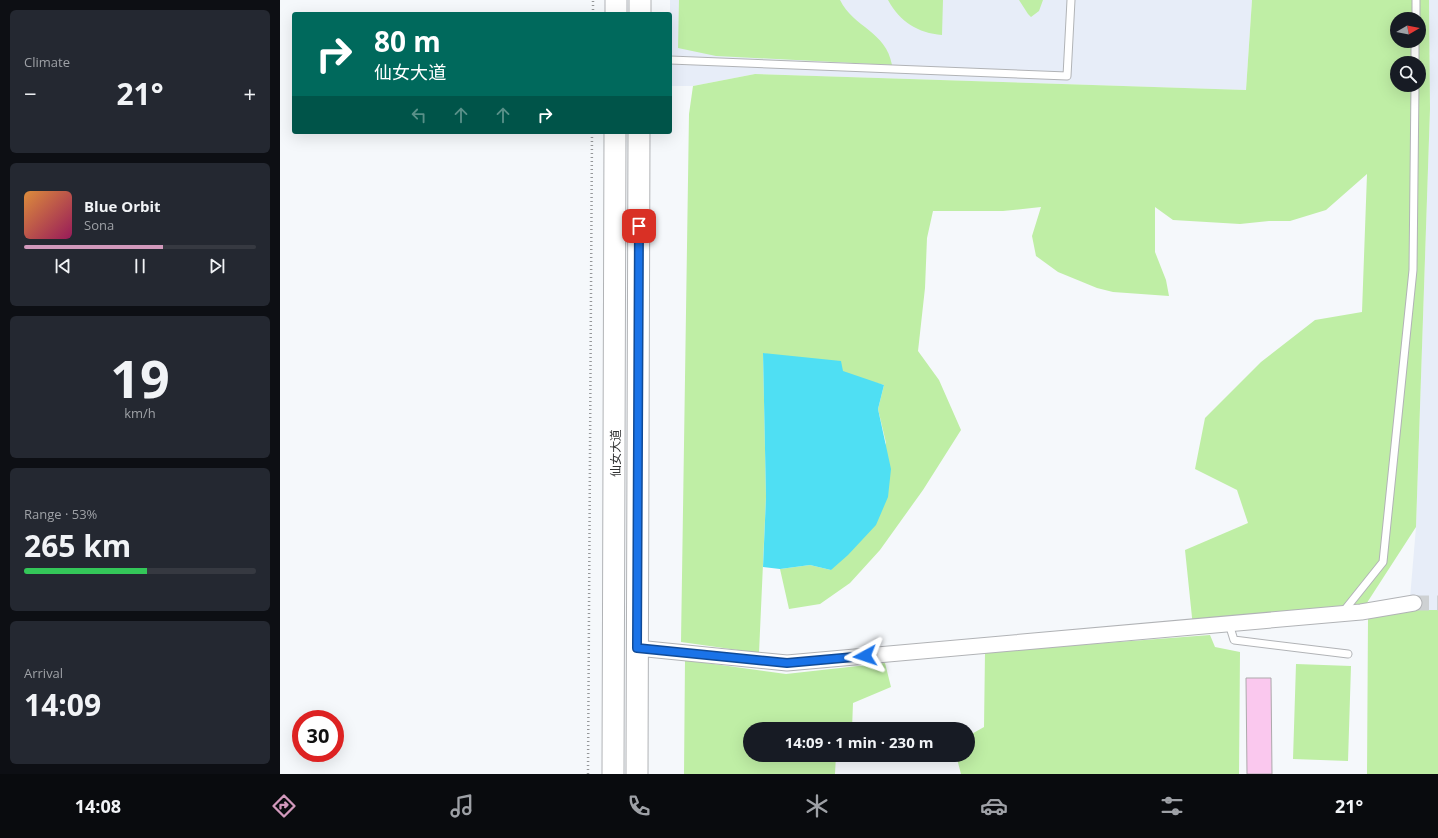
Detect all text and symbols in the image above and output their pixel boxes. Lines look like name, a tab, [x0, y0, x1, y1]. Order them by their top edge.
north arrow	[1390, 12, 1426, 48]
map controls	[1390, 12, 1426, 92]
text: 80 m	[374, 22, 441, 60]
icon: right	[308, 28, 360, 80]
text: Climate	[24, 53, 70, 71]
button: search	[1390, 56, 1426, 92]
text: 仙女大道	[374, 60, 446, 84]
text: 21°	[116, 73, 164, 114]
text: −	[24, 78, 37, 108]
text: +	[243, 78, 256, 108]
icon: left	[408, 104, 430, 126]
icon: ahead	[450, 104, 472, 126]
icon: ahead	[492, 104, 514, 126]
icon: right	[534, 104, 556, 126]
text: Blue Orbit	[84, 196, 161, 216]
pin	[622, 209, 656, 243]
icon: arrive	[628, 215, 650, 237]
text: Sona	[84, 216, 114, 234]
icon: previous	[52, 255, 74, 277]
icon: pause	[129, 255, 151, 277]
icon: next	[206, 255, 228, 277]
text: 19	[110, 342, 170, 413]
text: km/h	[124, 404, 156, 422]
street label: 仙女大道	[607, 429, 624, 477]
text: Range · 53%	[24, 505, 97, 523]
text: 265 km	[24, 525, 131, 566]
position arrow	[844, 635, 886, 677]
text: Arrival	[24, 664, 63, 682]
text: 14:09	[24, 684, 101, 725]
speed limit sign: 30	[292, 710, 344, 762]
text: 14:09 · 1 min · 230 m	[785, 732, 933, 752]
icon: directions	[270, 792, 298, 820]
icon: music	[448, 792, 476, 820]
icon: phone	[625, 792, 653, 820]
icon: climate	[803, 792, 831, 820]
icon: car	[980, 792, 1008, 820]
icon: filters	[1158, 792, 1186, 820]
text: 14:08	[75, 794, 121, 818]
text: 21°	[1335, 794, 1363, 818]

